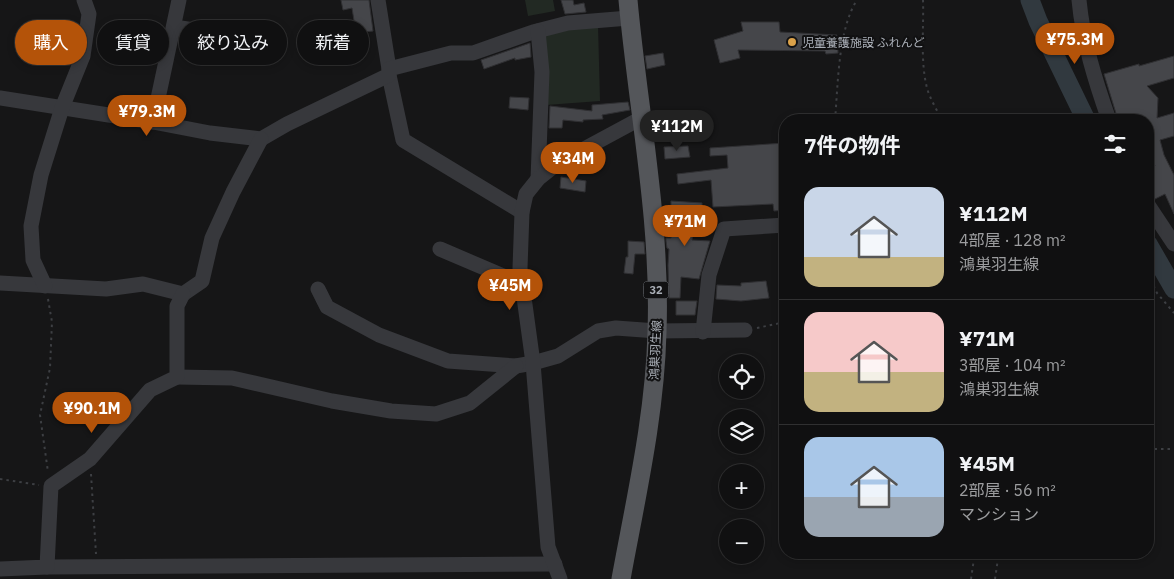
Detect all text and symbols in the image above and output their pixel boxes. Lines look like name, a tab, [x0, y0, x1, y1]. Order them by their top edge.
chip: 購入	[15, 20, 87, 65]
chip: 賃貸	[97, 20, 169, 65]
chip: 絞り込み	[179, 20, 287, 65]
chip: 新着	[297, 20, 369, 65]
pin: ¥75.3M	[1034, 22, 1116, 65]
text: ¥75.3M	[1046, 29, 1104, 49]
place label: 児童養護施設 ふれんど	[802, 35, 924, 50]
marker: 児童養護施設 ふれんど	[786, 36, 798, 48]
pin: ¥79.3M	[106, 94, 188, 137]
text: ¥79.3M	[118, 101, 176, 121]
pin: ¥112M	[642, 110, 712, 152]
text: ¥112M	[651, 116, 703, 136]
icon: filters	[1101, 130, 1129, 158]
text: 7件の物件	[804, 131, 901, 159]
pin: ¥34M	[543, 142, 603, 184]
text: ¥34M	[552, 148, 594, 168]
text: ¥112M	[959, 199, 1028, 227]
pin: ¥71M	[655, 204, 715, 247]
icon: home	[844, 207, 904, 267]
text: ¥71M	[664, 211, 706, 231]
text: 4部屋 · 128 m²	[959, 230, 1065, 250]
text: 鴻巣羽生線	[959, 254, 1039, 274]
pin: ¥45M	[480, 268, 540, 311]
text: ¥45M	[489, 275, 531, 295]
road number: 32	[644, 282, 668, 298]
street label: 鴻巣羽生線	[646, 320, 664, 380]
text: ¥71M	[959, 324, 1015, 352]
icon: home	[844, 332, 904, 392]
map controls	[719, 354, 764, 564]
button: locate	[719, 354, 764, 399]
text: 3部屋 · 104 m²	[959, 355, 1065, 375]
text: 鴻巣羽生線	[959, 379, 1039, 399]
pin: ¥90.1M	[51, 392, 133, 434]
text: ¥90.1M	[63, 398, 121, 418]
button: layers	[719, 409, 764, 454]
text: ¥45M	[959, 449, 1015, 477]
icon: home	[844, 457, 904, 517]
button: +	[719, 464, 764, 509]
text: 2部屋 · 56 m²	[959, 480, 1056, 500]
text: マンション	[959, 504, 1039, 524]
button: −	[719, 519, 764, 564]

